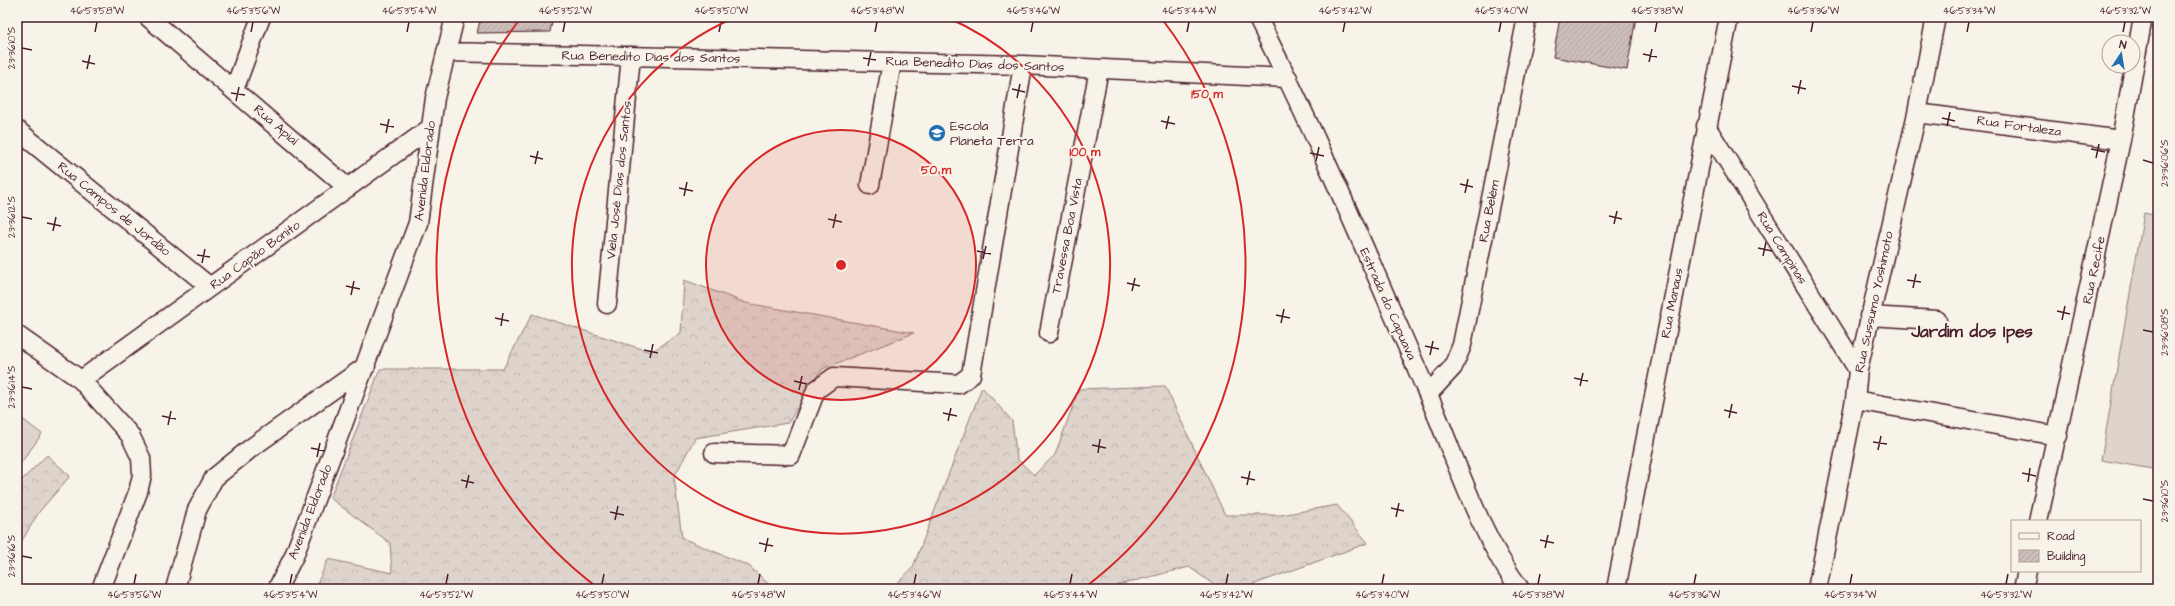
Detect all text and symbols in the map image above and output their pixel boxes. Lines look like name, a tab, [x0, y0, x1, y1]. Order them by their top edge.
text: 46°53'58"W	[70, 4, 125, 18]
text: 46°53'56"W	[226, 4, 281, 18]
text: 46°53'54"W	[382, 4, 437, 18]
text: 46°53'52"W	[538, 4, 592, 18]
text: 46°53'50"W	[694, 4, 749, 18]
text: 46°53'48"W	[850, 4, 905, 18]
text: 46°53'46"W	[1006, 4, 1061, 18]
text: 46°53'44"W	[1162, 4, 1217, 18]
text: 46°53'42"W	[1318, 4, 1372, 18]
text: 46°53'40"W	[1474, 4, 1529, 18]
text: 46°53'38"W	[1631, 4, 1684, 18]
text: 46°53'36"W	[1787, 4, 1840, 18]
text: 46°53'34"W	[1943, 4, 1996, 18]
text: 46°53'32"W	[2099, 4, 2151, 18]
text: 23°36'10"S	[5, 26, 19, 69]
north arrow	[2101, 34, 2141, 74]
text: N	[2118, 37, 2128, 53]
street label: Rua Benedito Dias dos Santos	[561, 46, 741, 68]
street label: Rua Benedito Dias dos Santos	[885, 52, 1065, 76]
text: 150 m	[1191, 86, 1224, 103]
street label: Viela José Dias dos Santos	[602, 100, 636, 260]
street label: Rua Apiaí	[250, 101, 302, 149]
street label: Rua Fortaleza	[1976, 111, 2063, 141]
place label: Escola Planeta Terra	[950, 117, 1034, 150]
street label: Avenida Eldorado	[410, 119, 440, 222]
school or university icon: Escola Planeta Terra	[927, 123, 947, 143]
text: 23°36'06"S	[2158, 139, 2172, 187]
text: 100 m	[1070, 144, 1101, 161]
street label: Rua Campos de Jordão	[54, 158, 175, 261]
text: 50 m	[921, 162, 952, 179]
street label: Travessa Boa Vista	[1047, 176, 1087, 295]
street label: Rua Belém	[1474, 177, 1504, 244]
text: 23°36'12"S	[5, 196, 19, 238]
street label: Rua Campinas	[1753, 208, 1812, 288]
street label: Rua Capão Bonito	[206, 216, 304, 294]
street label: Rua Sussumo Yoshimoto	[1850, 229, 1898, 374]
street label: Rua Recife	[2078, 234, 2110, 306]
street label: Estrada do Capuava	[1355, 245, 1421, 363]
centre of rings	[834, 258, 848, 272]
street label: Rua Manaus	[1656, 266, 1688, 340]
text: 23°36'08"S	[2158, 308, 2172, 356]
district label: Jardim dos Ipes	[1910, 320, 2033, 344]
text: 23°36'14"S	[5, 365, 19, 408]
street label: Avenida Eldorado	[284, 461, 337, 562]
text: 23°36'10"S	[2158, 479, 2172, 522]
legend	[2011, 520, 2141, 572]
text: Road	[2047, 528, 2075, 545]
text: 23°36'16"S	[5, 534, 19, 577]
text: Building	[2047, 548, 2085, 566]
text: 46°53'56"W	[107, 588, 162, 602]
text: 46°53'54"W	[263, 588, 318, 602]
text: 46°53'52"W	[419, 588, 473, 602]
text: 46°53'50"W	[575, 588, 630, 602]
text: 46°53'48"W	[731, 588, 786, 602]
text: 46°53'46"W	[887, 588, 942, 602]
text: 46°53'44"W	[1043, 588, 1098, 602]
text: 46°53'42"W	[1199, 588, 1253, 602]
text: 46°53'40"W	[1355, 588, 1410, 602]
text: 46°53'38"W	[1512, 588, 1565, 602]
text: 46°53'36"W	[1668, 588, 1721, 602]
text: 46°53'34"W	[1824, 588, 1877, 602]
text: 46°53'32"W	[1980, 588, 2032, 602]

